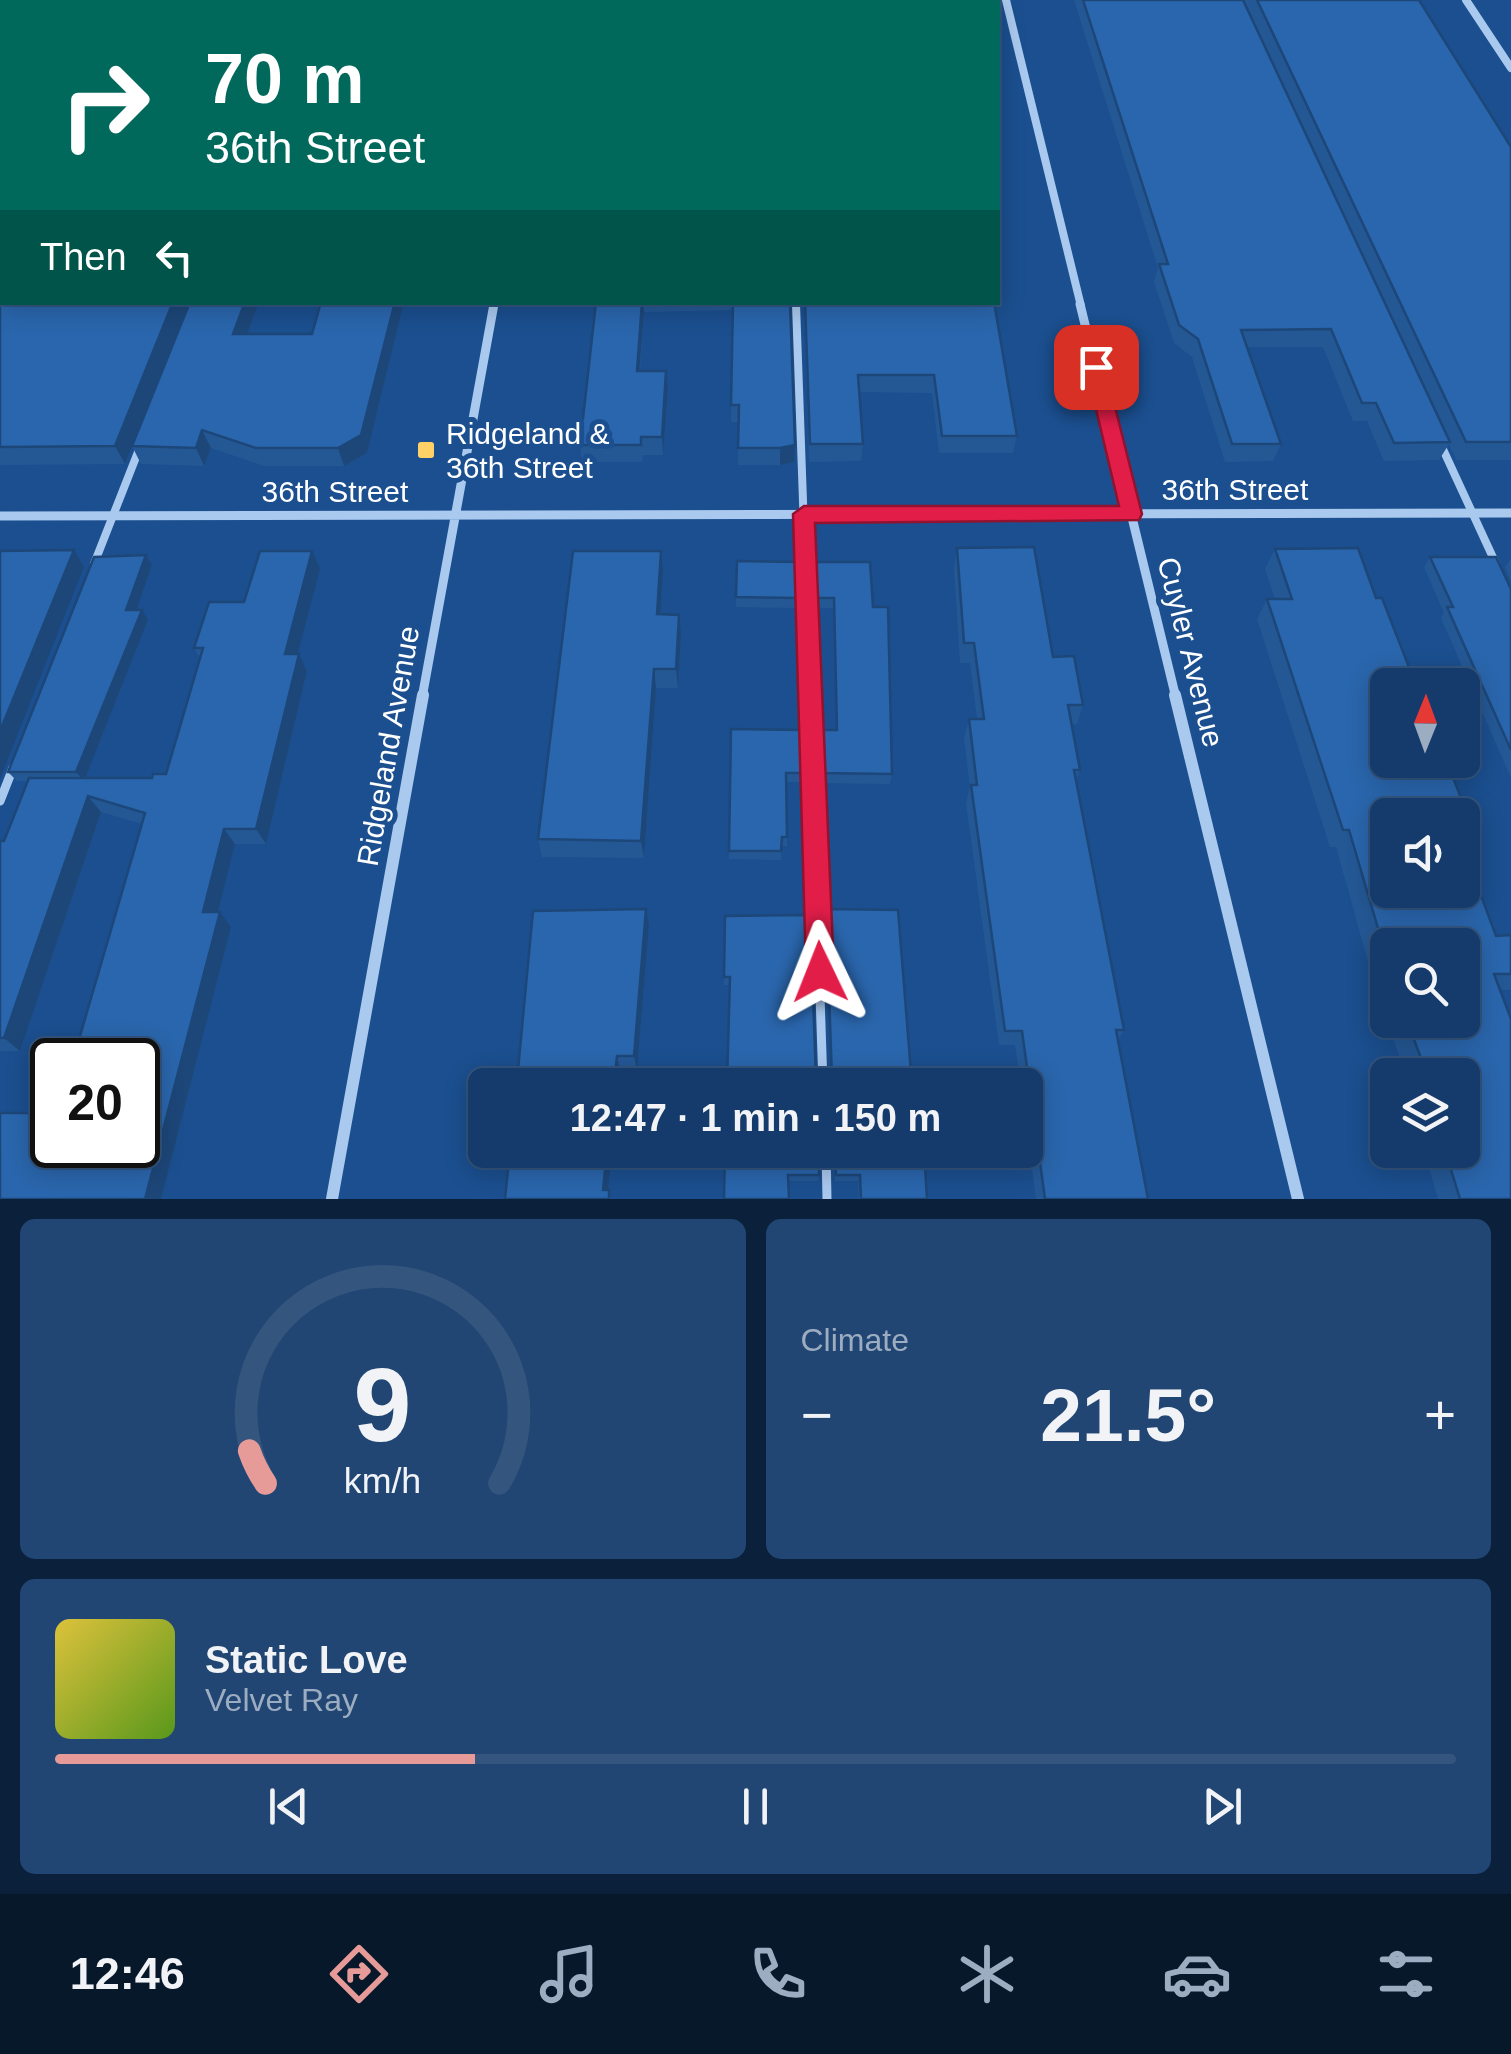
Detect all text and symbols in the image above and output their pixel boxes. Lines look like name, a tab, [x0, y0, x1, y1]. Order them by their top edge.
icon: right	[40, 40, 170, 170]
text: 70 m	[205, 40, 365, 118]
text: 36th Street	[205, 122, 425, 173]
icon: left	[147, 230, 202, 285]
text: Then	[40, 236, 127, 278]
pin	[1054, 325, 1139, 410]
icon: arrive	[1069, 340, 1124, 395]
place label: Ridgeland & 36th Street	[446, 417, 609, 484]
marker: Ridgeland & 36th Street	[415, 439, 437, 461]
street label: 36th Street	[1162, 473, 1309, 506]
street label: 36th Street	[262, 475, 409, 508]
street label: Cuyler Avenue	[1151, 554, 1231, 750]
street label: Ridgeland Avenue	[351, 623, 425, 869]
north arrow	[1370, 668, 1480, 778]
map controls	[1370, 668, 1480, 1168]
button: sound	[1370, 798, 1480, 908]
position arrow	[768, 920, 872, 1024]
button: search	[1370, 928, 1480, 1038]
speed limit sign: 20	[30, 1038, 160, 1168]
button: layers	[1370, 1058, 1480, 1168]
text: 12:47 · 1 min · 150 m	[570, 1097, 941, 1139]
text: Climate	[801, 1322, 909, 1358]
text: 9	[354, 1347, 412, 1463]
text: 21.5°	[1040, 1373, 1216, 1457]
text: −	[801, 1384, 833, 1446]
text: +	[1424, 1384, 1456, 1446]
text: km/h	[344, 1461, 421, 1501]
text: Static Love	[205, 1639, 408, 1681]
text: Velvet Ray	[205, 1682, 358, 1718]
icon: previous	[261, 1779, 316, 1834]
icon: pause	[728, 1779, 783, 1834]
icon: next	[1195, 1779, 1250, 1834]
icon: directions	[324, 1939, 394, 2009]
icon: music	[534, 1939, 604, 2009]
icon: phone	[743, 1939, 813, 2009]
icon: climate	[952, 1939, 1022, 2009]
icon: car	[1162, 1939, 1232, 2009]
icon: filters	[1371, 1939, 1441, 2009]
text: 12:46	[70, 1948, 185, 1999]

